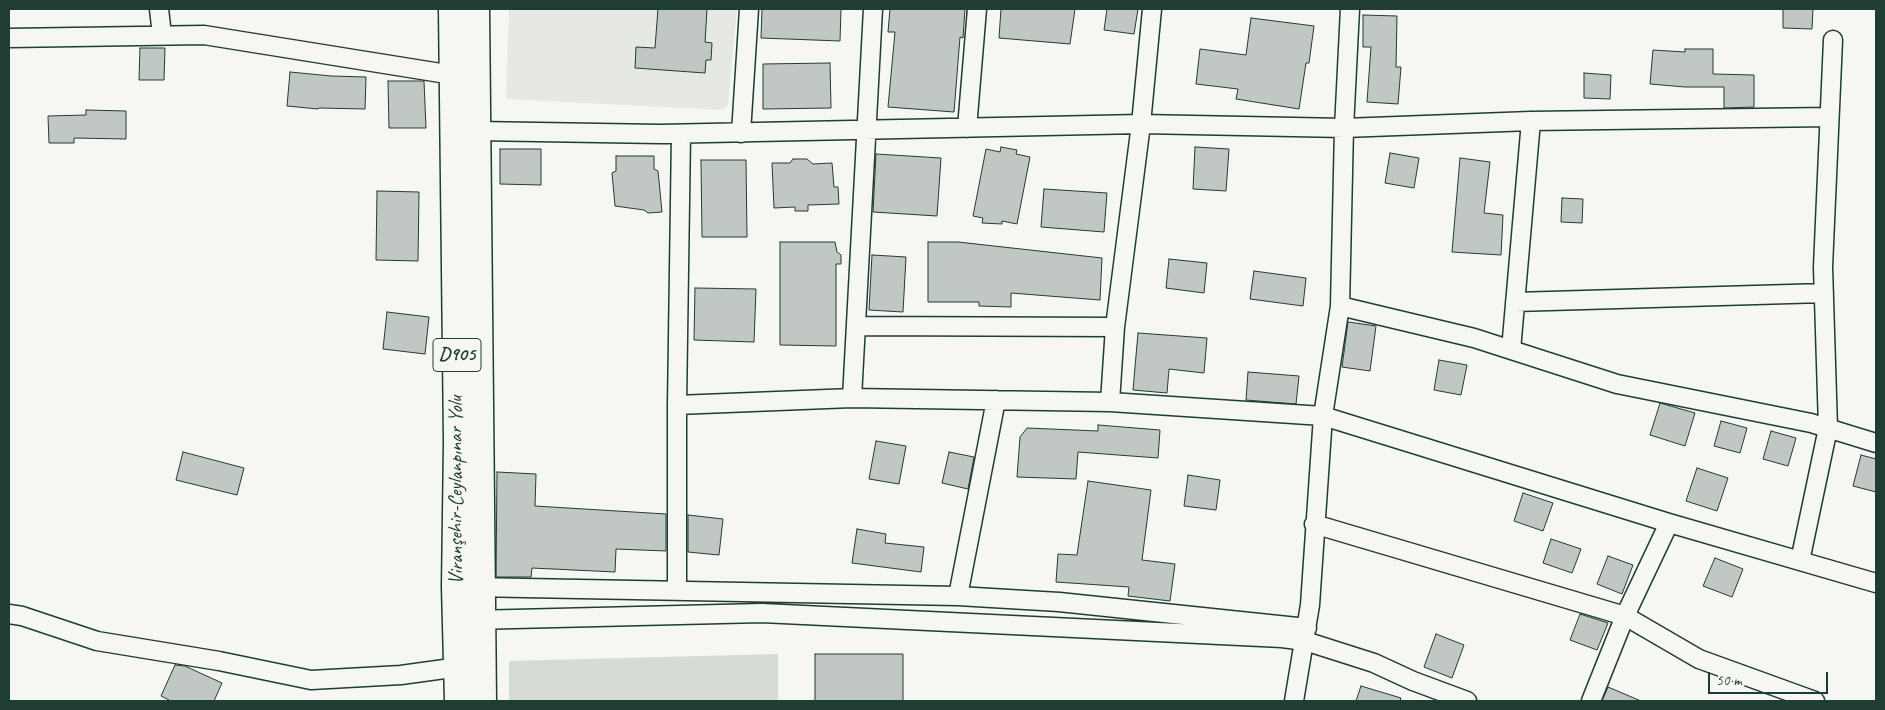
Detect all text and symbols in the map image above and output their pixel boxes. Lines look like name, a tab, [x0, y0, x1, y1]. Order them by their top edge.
road number: D905	[433, 338, 481, 372]
street label: Viranşehir-Ceylanpınar Yolu	[445, 396, 469, 584]
scale bar	[1710, 662, 1830, 694]
text: 50 m	[1716, 671, 1742, 690]

